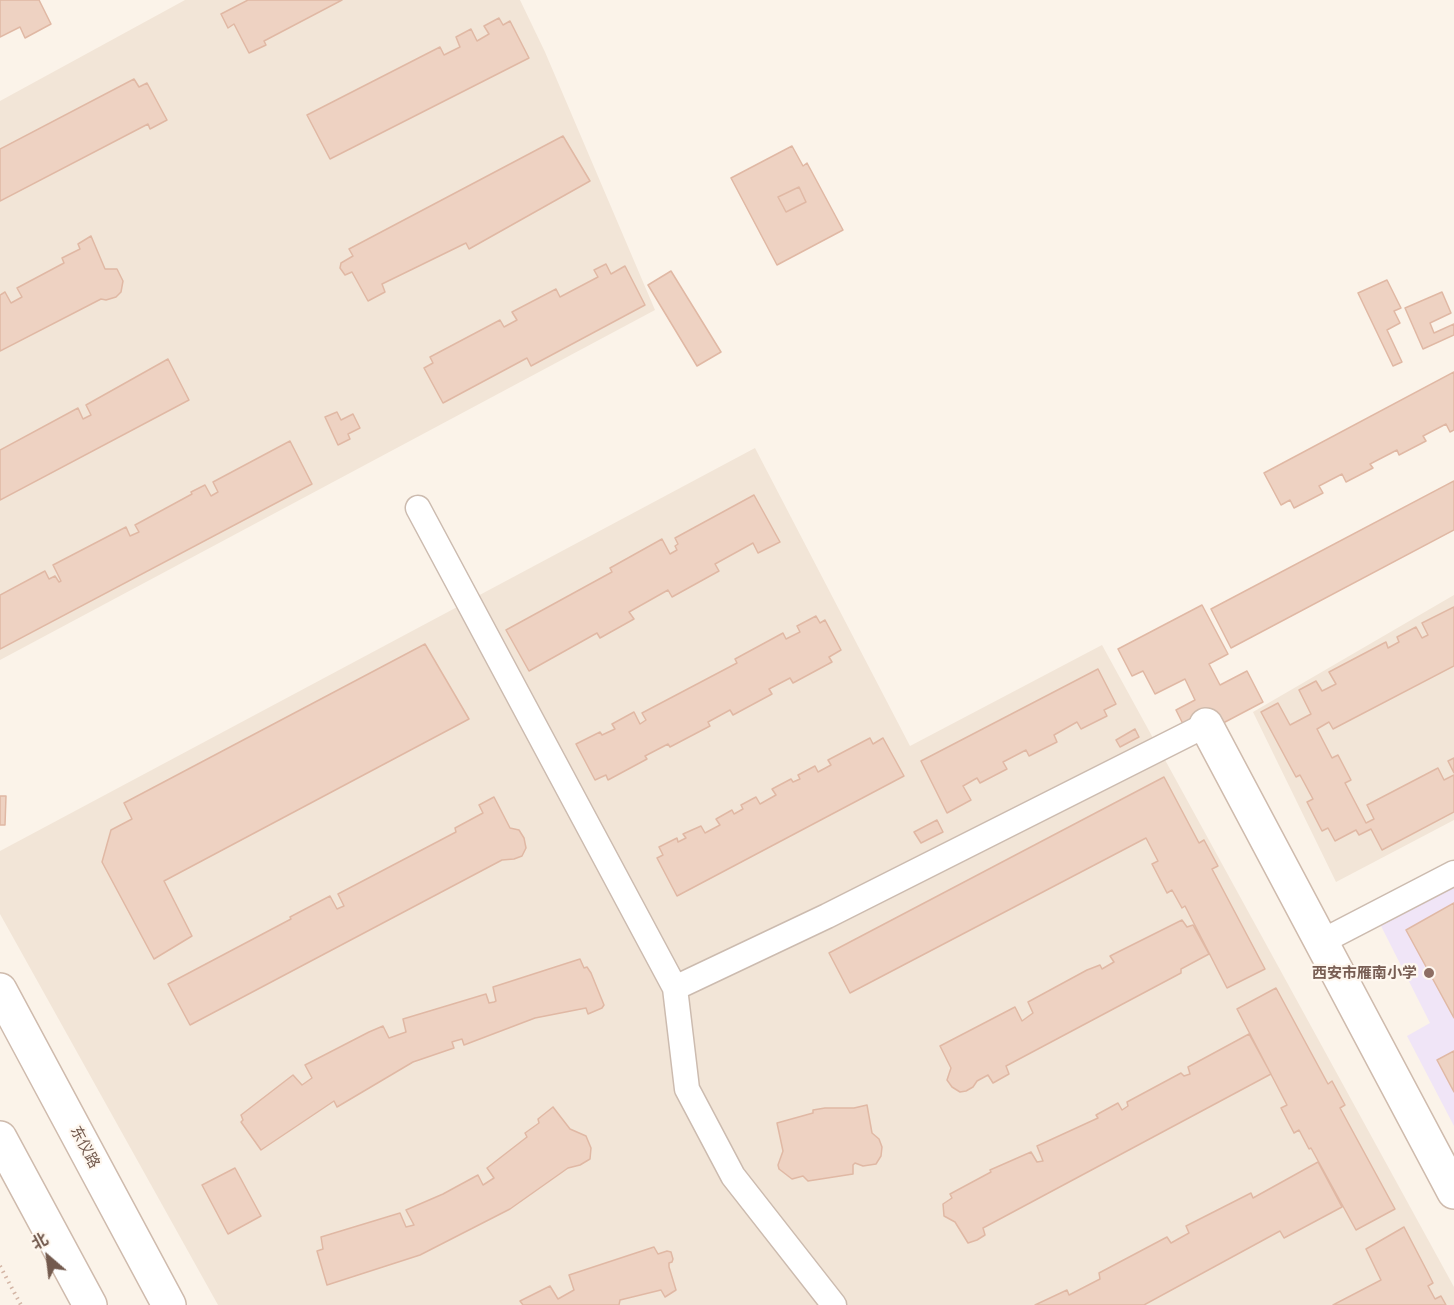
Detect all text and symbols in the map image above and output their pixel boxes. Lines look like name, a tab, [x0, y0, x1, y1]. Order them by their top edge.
place label: 西安市雁南小学	[1312, 964, 1417, 982]
marker: 西安市雁南小学	[1422, 966, 1436, 980]
street label: 东仪路	[66, 1123, 104, 1171]
north arrow	[18, 1227, 78, 1287]
text: 北	[28, 1229, 51, 1253]

